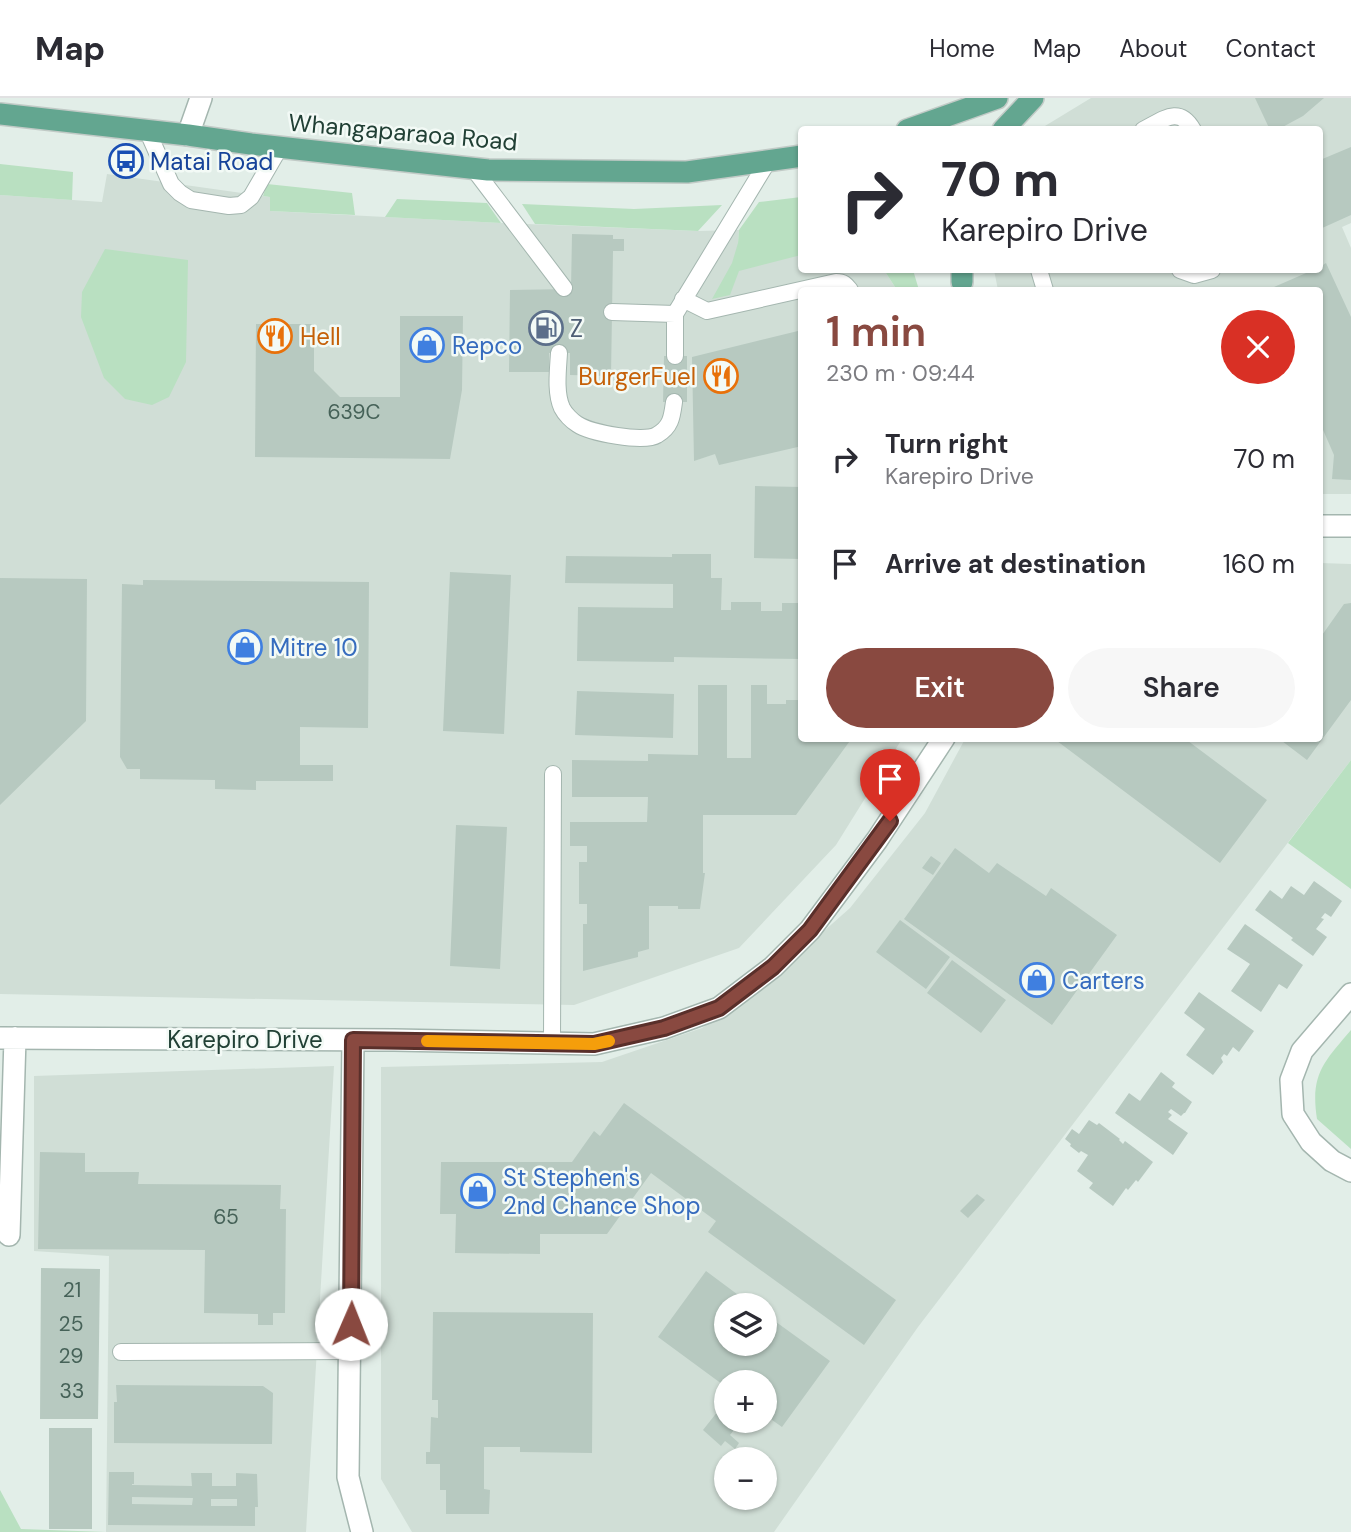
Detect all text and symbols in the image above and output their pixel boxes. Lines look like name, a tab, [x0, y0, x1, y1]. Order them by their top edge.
text: Map	[35, 27, 105, 70]
text: Home	[929, 33, 995, 64]
text: Map	[1033, 33, 1081, 64]
text: About	[1119, 33, 1188, 64]
text: Contact	[1226, 33, 1316, 64]
street label: Whangaparaoa Road	[287, 107, 519, 157]
bus stop icon: Matai Road	[107, 142, 145, 180]
place label: Matai Road	[150, 146, 273, 177]
text: 70 m	[941, 147, 1059, 211]
icon: right	[826, 154, 917, 245]
text: Karepiro Drive	[941, 209, 1148, 251]
text: 1 min	[826, 304, 926, 359]
fuel station icon: Z	[527, 309, 565, 347]
button: close	[1221, 310, 1295, 384]
place label: Z	[570, 313, 583, 344]
restaurant icon: Hell	[256, 317, 294, 355]
place label: Hell	[300, 321, 341, 352]
shop icon: Repco	[408, 326, 446, 364]
place label: Repco	[452, 330, 522, 361]
restaurant icon: BurgerFuel	[702, 357, 740, 395]
text: 230 m · 09:44	[826, 358, 975, 388]
place label: BurgerFuel	[578, 361, 696, 392]
house number: 639C	[327, 398, 381, 426]
text: Turn right	[885, 427, 1009, 461]
icon: right	[826, 440, 864, 478]
text: 70 m	[1234, 442, 1295, 476]
text: Karepiro Drive	[885, 461, 1034, 491]
icon: arrive	[826, 545, 864, 583]
text: Arrive at destination	[885, 547, 1146, 581]
text: 160 m	[1223, 547, 1295, 581]
shop icon: Mitre 10	[226, 628, 264, 666]
place label: Mitre 10	[270, 632, 358, 663]
button: Exit	[826, 648, 1054, 728]
button: Share	[1068, 648, 1295, 728]
pin	[860, 749, 920, 821]
icon: arrive	[871, 760, 909, 798]
shop icon: Carters	[1018, 961, 1056, 999]
place label: Carters	[1062, 965, 1145, 996]
street label: Karepiro Drive	[167, 1024, 323, 1055]
place label: St Stephen's 2nd Chance Shop	[503, 1162, 701, 1221]
shop icon: St Stephen's 2nd Chance Shop	[459, 1172, 497, 1210]
house number: 65	[213, 1203, 239, 1231]
house number: 21	[63, 1276, 81, 1304]
position arrow	[314, 1287, 388, 1361]
map controls	[714, 1293, 777, 1510]
button: layers	[714, 1293, 777, 1356]
house number: 25	[59, 1310, 83, 1338]
house number: 29	[58, 1342, 84, 1370]
button: +	[714, 1370, 777, 1433]
house number: 33	[60, 1377, 84, 1405]
button: −	[714, 1447, 777, 1510]

